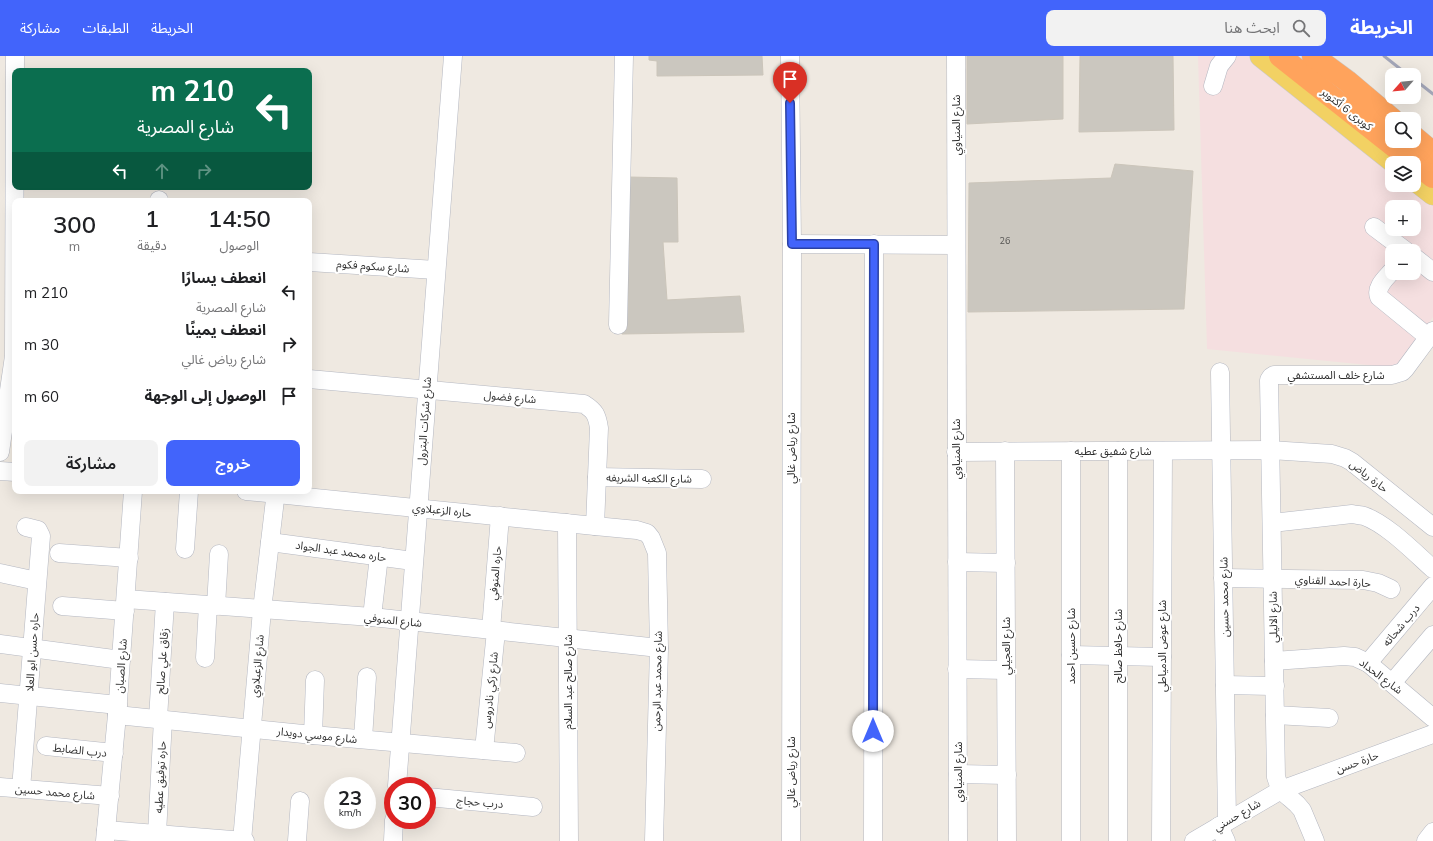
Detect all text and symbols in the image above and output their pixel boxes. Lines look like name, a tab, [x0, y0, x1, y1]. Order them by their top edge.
search box	[1046, 10, 1326, 46]
text: الخريطة	[1350, 15, 1413, 39]
icon: search	[1290, 17, 1312, 39]
text: ابحث هنا	[1224, 18, 1280, 37]
text: مشاركة	[20, 19, 60, 37]
text: الطبقات	[82, 19, 129, 37]
text: الخريطة	[151, 19, 193, 37]
pin	[773, 62, 807, 103]
icon: arrive	[779, 68, 801, 90]
north arrow	[1385, 68, 1421, 104]
map controls	[1385, 68, 1421, 280]
text: 210 m	[151, 73, 234, 108]
icon: left	[248, 84, 300, 136]
street label: كوبرى 6 أكتوبر	[1318, 84, 1376, 134]
street label: شارع المنياوي	[949, 94, 966, 155]
button: search	[1385, 112, 1421, 148]
text: شارع المصرية	[137, 115, 234, 138]
button: layers	[1385, 156, 1421, 192]
icon: left	[109, 160, 131, 182]
icon: ahead	[151, 160, 173, 182]
icon: right	[193, 160, 215, 182]
button: +	[1385, 200, 1421, 236]
text: 1	[145, 203, 159, 233]
text: 14:50	[208, 203, 271, 233]
text: 300	[53, 209, 96, 239]
house number: 26	[1000, 235, 1010, 246]
text: دقيقة	[137, 237, 167, 253]
text: الوصول	[220, 237, 259, 253]
text: m	[69, 238, 80, 254]
button: −	[1385, 244, 1421, 280]
street label: شارع سكوم فكوم	[336, 256, 410, 277]
text: انعطف يسارًا	[181, 268, 266, 287]
icon: left	[278, 281, 300, 303]
text: 210 m	[24, 283, 68, 302]
text: شارع المصرية	[196, 299, 266, 315]
text: انعطف يمينًا	[185, 320, 266, 339]
icon: right	[278, 333, 300, 355]
text: 30 m	[24, 335, 59, 354]
text: شارع رياض غالي	[182, 351, 266, 367]
street label: شارع خلف المستشفي	[1287, 368, 1385, 385]
street label: شارع شركات البترول	[414, 376, 435, 466]
icon: arrive	[278, 385, 300, 407]
text: الوصول إلى الوجهة	[145, 386, 266, 405]
text: 60 m	[24, 387, 59, 406]
street label: شارع فضول	[483, 388, 537, 407]
street label: شارع رياض غالي	[784, 412, 801, 484]
street label: شارع المنياوي	[949, 418, 966, 479]
button: مشاركة	[24, 440, 158, 486]
button: خروج	[166, 440, 300, 486]
street label: شارع شفيق عطيه	[1074, 444, 1152, 459]
street label: حارة رياض	[1347, 457, 1392, 496]
street label: شارع الكعبه الشريفه	[606, 470, 693, 487]
street label: حاره الزعبلاوي	[411, 500, 473, 523]
street label: حاره محمد عبد الجواد	[294, 538, 388, 564]
street label: حاره المنوفي	[486, 545, 507, 601]
street label: شارع محمد حسين	[1216, 556, 1233, 637]
street label: حارة احمد القناوي	[1295, 572, 1372, 593]
street label: شارع الاليلي	[1266, 591, 1283, 643]
street label: شارع عوض الدمياطي	[1155, 600, 1172, 692]
street label: درب شحاته	[1379, 601, 1423, 649]
street label: شارع حسين احمد	[1064, 607, 1079, 684]
street label: شارع حافظ صالح	[1111, 609, 1126, 683]
street label: شارع المنوفي	[363, 610, 423, 633]
street label: حاره حسن ابو العلا	[22, 612, 42, 692]
street label: شارع العجيلي	[999, 617, 1016, 675]
street label: زقاق علي صالح	[153, 628, 174, 695]
street label: شارع محمد عبد الرحمن	[649, 630, 666, 731]
street label: شارع الزعبلاوي	[247, 634, 269, 698]
street label: شارع صالح عبد السلام	[561, 634, 576, 730]
street label: شارع الصبان	[112, 638, 131, 694]
street label: شارع زكي نادروس	[479, 651, 504, 729]
street label: شارع الحداد	[1356, 655, 1406, 698]
position arrow	[852, 710, 894, 752]
street label: شارع موسي دويدار	[275, 724, 358, 749]
street label: شارع رياض غالي	[784, 736, 801, 808]
street label: درب الضابط	[52, 740, 108, 760]
street label: حاره توفيق عطيه	[151, 740, 169, 814]
street label: شارع المنياوي	[951, 741, 968, 802]
street label: حارة حسن	[1334, 748, 1381, 776]
speed limit sign: 30	[384, 777, 436, 829]
street label: شارع محمد حسين	[14, 782, 96, 803]
text: 23	[338, 785, 362, 810]
street label: درب حجاج	[456, 793, 504, 812]
street label: شارع حسني	[1211, 796, 1265, 836]
text: km/h	[339, 806, 361, 819]

